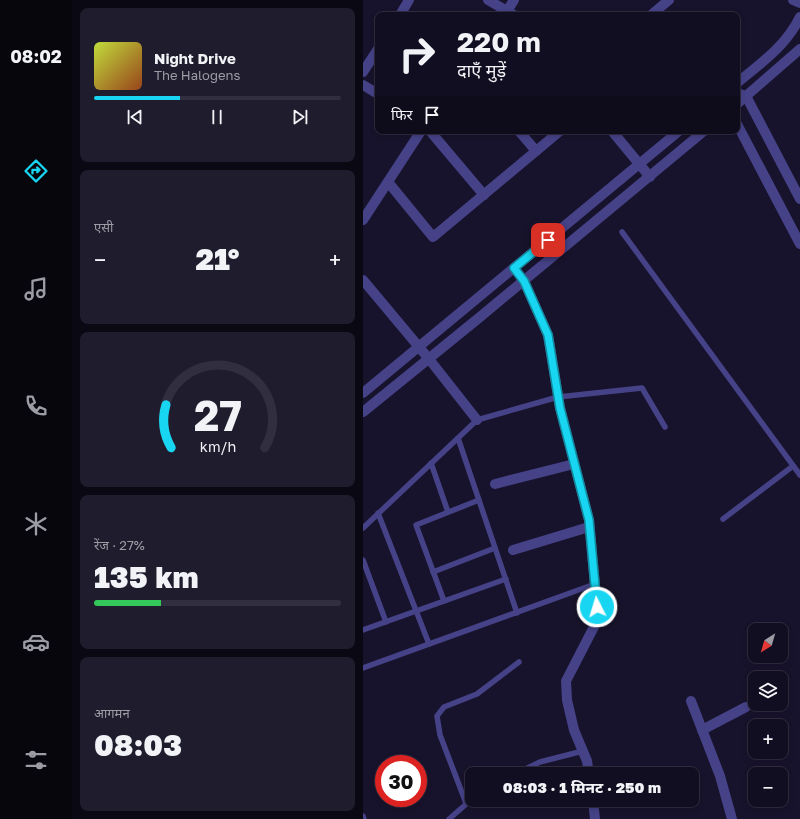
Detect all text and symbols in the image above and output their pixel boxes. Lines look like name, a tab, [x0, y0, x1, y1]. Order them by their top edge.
text: 220 m	[457, 25, 541, 58]
icon: right	[391, 28, 443, 80]
text: 08:02	[10, 45, 62, 67]
text: Night Drive	[154, 49, 236, 67]
text: दाएँ मुड़ें	[457, 59, 506, 81]
text: The Halogens	[154, 67, 240, 83]
icon: arrive	[421, 104, 443, 126]
text: फिर	[391, 105, 413, 123]
icon: previous	[124, 106, 146, 128]
icon: pause	[206, 106, 228, 128]
icon: next	[289, 106, 311, 128]
icon: directions	[22, 157, 50, 185]
text: एसी	[94, 219, 113, 235]
pin	[531, 223, 565, 257]
icon: arrive	[537, 229, 559, 251]
text: 21°	[195, 241, 240, 277]
text: −	[94, 246, 106, 273]
text: +	[329, 246, 341, 273]
icon: music	[22, 275, 50, 303]
text: 27	[193, 389, 242, 439]
icon: phone	[22, 392, 50, 420]
text: km/h	[199, 437, 236, 454]
icon: climate	[22, 510, 50, 538]
text: रेंज · 27%	[94, 537, 145, 553]
text: 135 km	[94, 559, 199, 595]
position arrow	[576, 586, 618, 628]
north arrow	[748, 623, 788, 663]
map controls	[748, 623, 788, 807]
icon: car	[22, 628, 50, 656]
button: layers	[748, 671, 788, 711]
text: आगमन	[94, 705, 130, 721]
button: +	[748, 719, 788, 759]
text: 08:03	[94, 727, 182, 763]
icon: filters	[22, 746, 50, 774]
speed limit sign: 30	[375, 755, 427, 807]
button: −	[748, 767, 788, 807]
text: 08:03 · 1 मिनट · 250 m	[503, 778, 661, 796]

